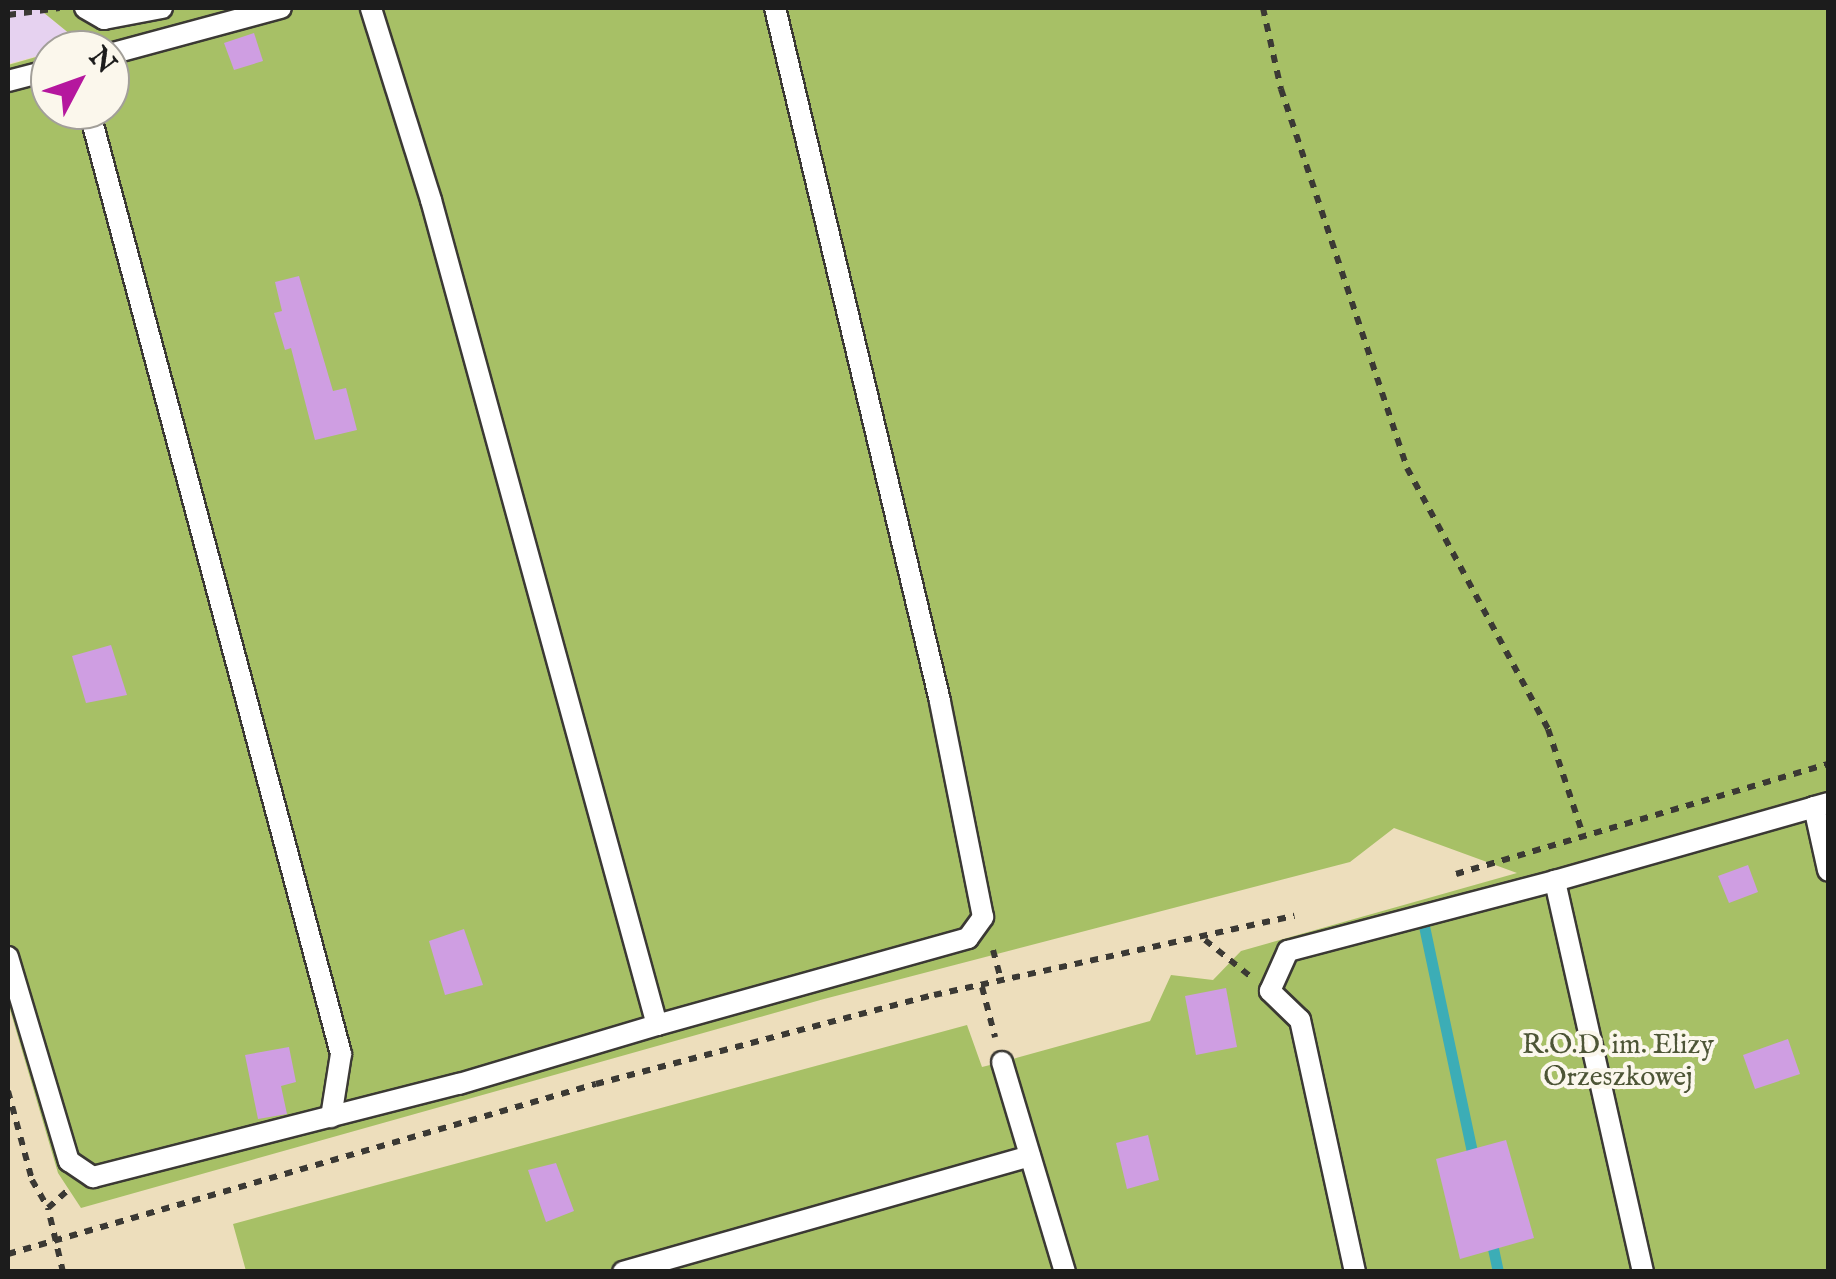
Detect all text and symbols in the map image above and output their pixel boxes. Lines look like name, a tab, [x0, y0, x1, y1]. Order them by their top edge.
north arrow	[30, 30, 130, 130]
text: N	[80, 41, 123, 82]
park label: R.O.D. im. Elizy Orzeszkowej	[1522, 1029, 1714, 1095]

